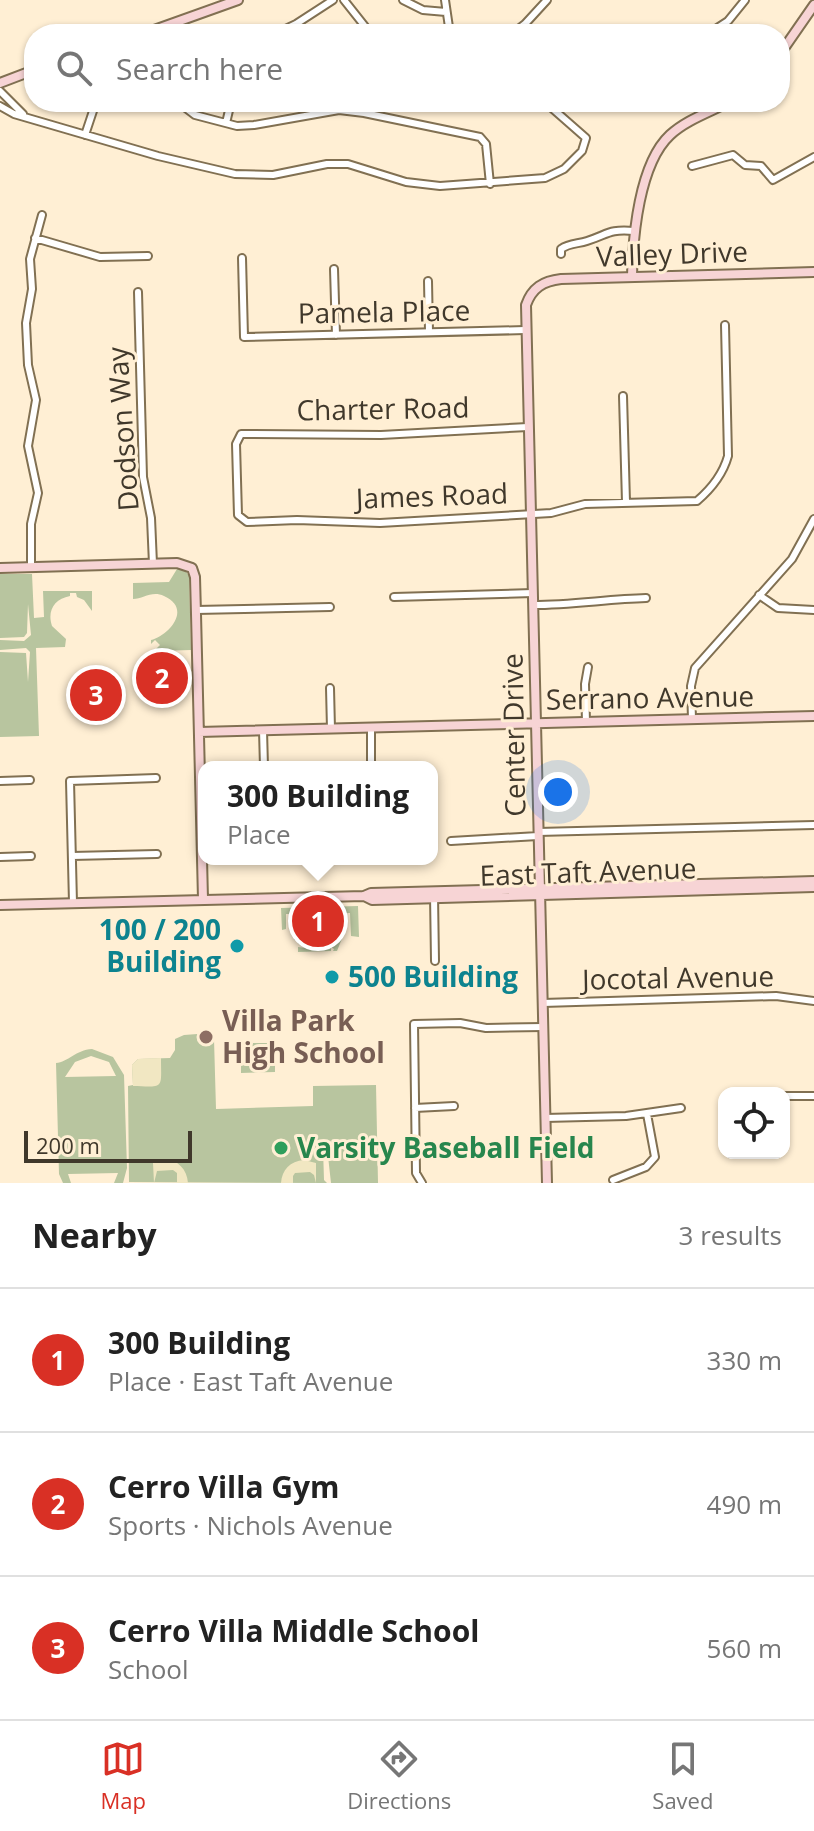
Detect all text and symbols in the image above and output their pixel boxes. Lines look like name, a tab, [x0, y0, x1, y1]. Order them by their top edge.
search box	[24, 24, 790, 112]
icon: search	[52, 46, 96, 90]
text: Search here	[116, 48, 283, 89]
street label: Valley Drive	[595, 231, 749, 275]
street label: Pamela Place	[297, 290, 471, 332]
street label: Dodson Way	[97, 345, 147, 512]
street label: Charter Road	[296, 387, 470, 429]
street label: James Road	[352, 473, 509, 517]
pin: 2	[136, 648, 188, 708]
street label: Center Drive	[493, 653, 533, 817]
pin: 3	[70, 665, 122, 725]
street label: Serrano Avenue	[546, 676, 754, 718]
popup	[198, 761, 438, 865]
your location	[538, 772, 578, 812]
text: 300 Building	[227, 775, 409, 816]
text: Place	[227, 816, 291, 852]
street label: East Taft Avenue	[479, 848, 697, 894]
pin: 1	[292, 891, 344, 951]
place label: 100 / 200 Building	[99, 910, 221, 980]
marker: 100 / 200 Building	[228, 937, 246, 955]
street label: Jocotal Avenue	[579, 956, 774, 998]
place label: 500 Building	[348, 957, 518, 995]
marker: 500 Building	[323, 968, 341, 986]
place label: Villa Park High School	[222, 1001, 385, 1071]
marker: Villa Park High School	[197, 1028, 215, 1046]
map controls	[718, 1087, 790, 1159]
button: locate	[718, 1087, 790, 1159]
scale bar	[24, 1127, 192, 1163]
place label: Varsity Baseball Field	[297, 1128, 595, 1166]
text: 200 m	[36, 1130, 100, 1160]
marker: Varsity Baseball Field	[272, 1139, 290, 1157]
text: Nearby	[32, 1212, 157, 1258]
text: 3 results	[679, 1217, 782, 1253]
text: 300 Building	[108, 1322, 290, 1363]
text: 1	[51, 1342, 65, 1378]
text: 330 m	[707, 1342, 782, 1378]
text: Place · East Taft Avenue	[108, 1363, 393, 1399]
text: Cerro Villa Gym	[108, 1466, 340, 1507]
text: 2	[51, 1486, 65, 1522]
text: 490 m	[707, 1486, 782, 1522]
text: Sports · Nichols Avenue	[108, 1507, 393, 1543]
text: Cerro Villa Middle School	[108, 1610, 479, 1651]
text: 3	[51, 1630, 65, 1666]
text: 560 m	[707, 1630, 782, 1666]
text: School	[108, 1651, 189, 1687]
tab: Map	[101, 1737, 146, 1815]
tab: Directions	[347, 1737, 451, 1815]
tab: Saved	[652, 1737, 713, 1815]

